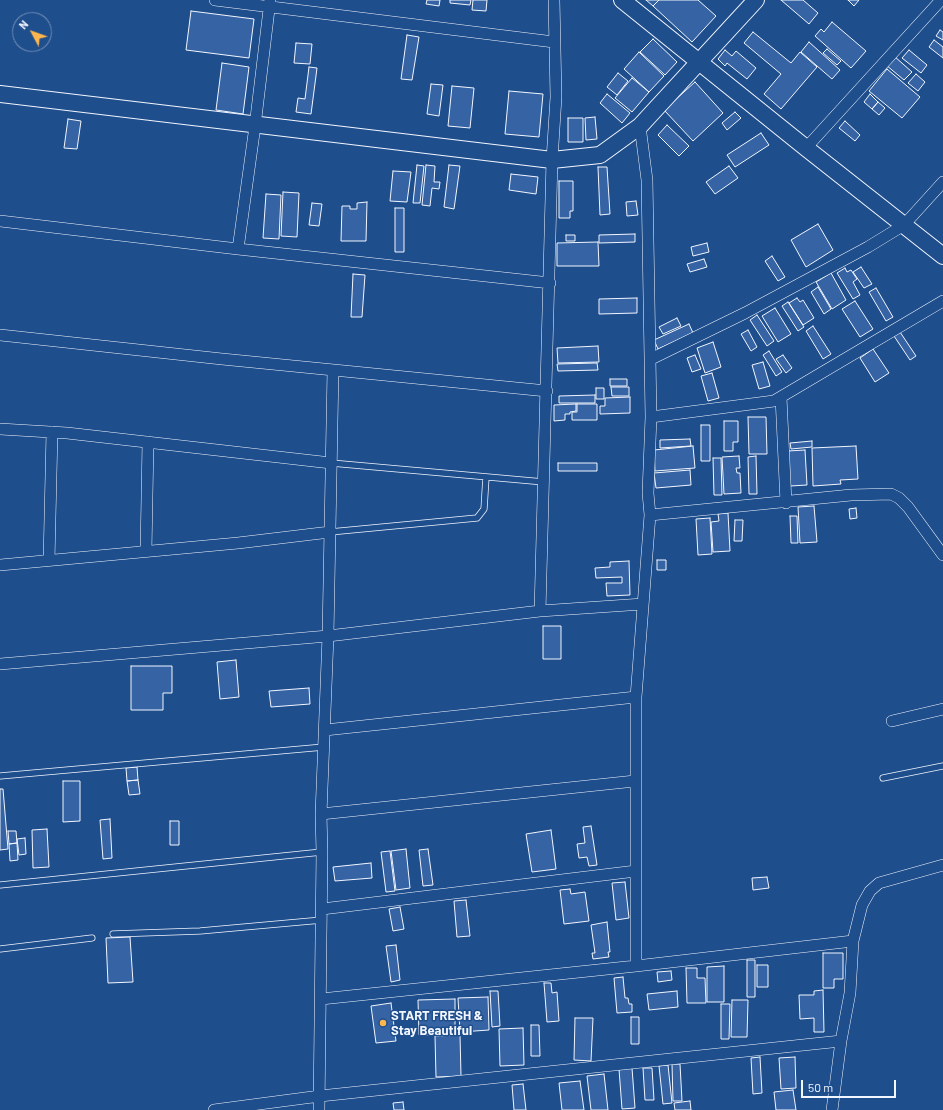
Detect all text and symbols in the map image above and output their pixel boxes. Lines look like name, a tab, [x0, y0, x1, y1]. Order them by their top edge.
north arrow	[12, 12, 52, 52]
text: N	[16, 17, 31, 31]
place label: START FRESH & Stay Beautiful	[391, 1008, 483, 1039]
marker: START FRESH & Stay Beautiful	[378, 1018, 388, 1028]
scale bar	[803, 1072, 898, 1098]
text: 50 m	[808, 1080, 833, 1094]

